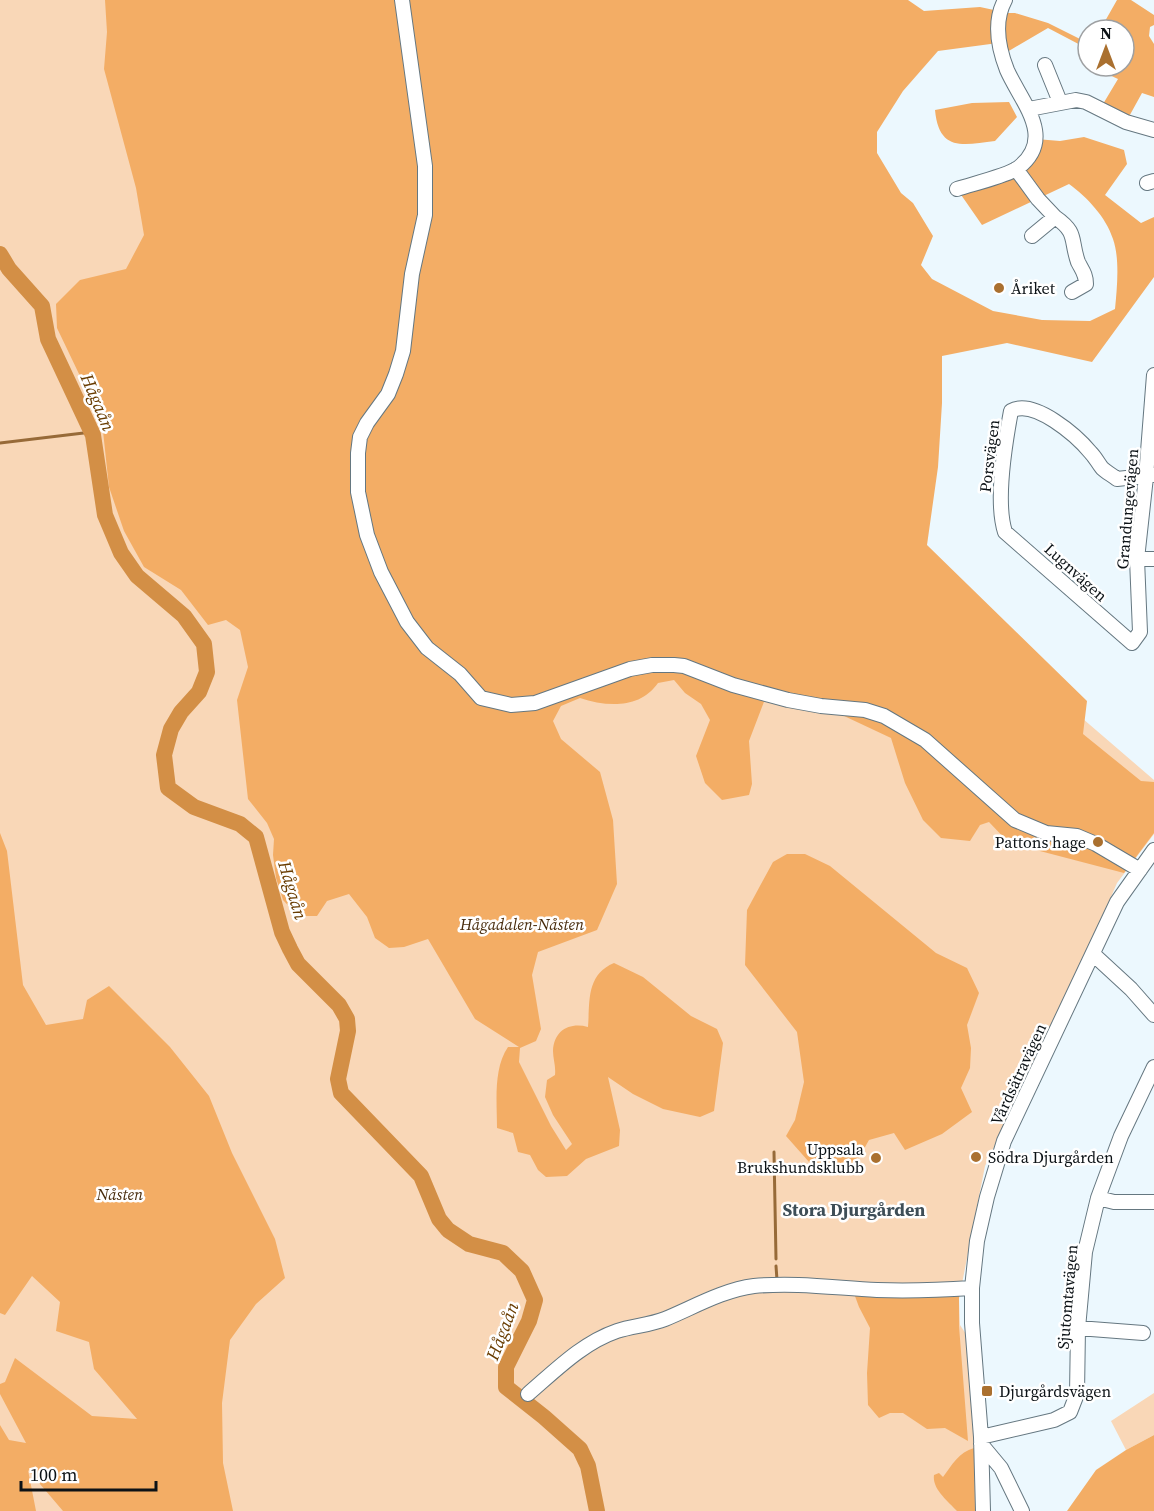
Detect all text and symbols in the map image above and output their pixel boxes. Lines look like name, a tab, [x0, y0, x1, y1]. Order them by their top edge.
north arrow	[1076, 18, 1136, 78]
text: N	[1100, 22, 1112, 44]
place label: Åriket	[1011, 277, 1056, 299]
marker: Åriket	[992, 281, 1006, 295]
water label: Hågaån	[74, 369, 121, 435]
street label: Porsvägen	[974, 418, 1004, 494]
street label: Grandungevägen	[1111, 447, 1143, 570]
street label: Lugnvägen	[1040, 538, 1112, 606]
place label: Pattons hage	[995, 831, 1086, 853]
marker: Pattons hage	[1091, 835, 1105, 849]
water label: Hågaån	[272, 857, 314, 922]
park label: Hågadalen-Nåsten	[459, 913, 584, 935]
street label: Vårdsätravägen	[985, 1019, 1051, 1128]
place label: Uppsala Brukshundsklubb	[737, 1138, 865, 1178]
place label: Södra Djurgården	[988, 1146, 1114, 1168]
marker: Södra Djurgården	[969, 1150, 983, 1164]
marker: Uppsala Brukshundsklubb	[869, 1151, 883, 1165]
park label: Nåsten	[96, 1183, 143, 1205]
district label: Stora Djurgården	[783, 1197, 925, 1222]
street label: Sjutomtavägen	[1051, 1243, 1083, 1350]
water label: Hågaån	[479, 1298, 524, 1364]
place label: Djurgårdsvägen	[999, 1380, 1111, 1402]
marker: Djurgårdsvägen	[980, 1384, 994, 1398]
scale bar	[21, 1454, 156, 1492]
text: 100 m	[30, 1462, 77, 1487]

